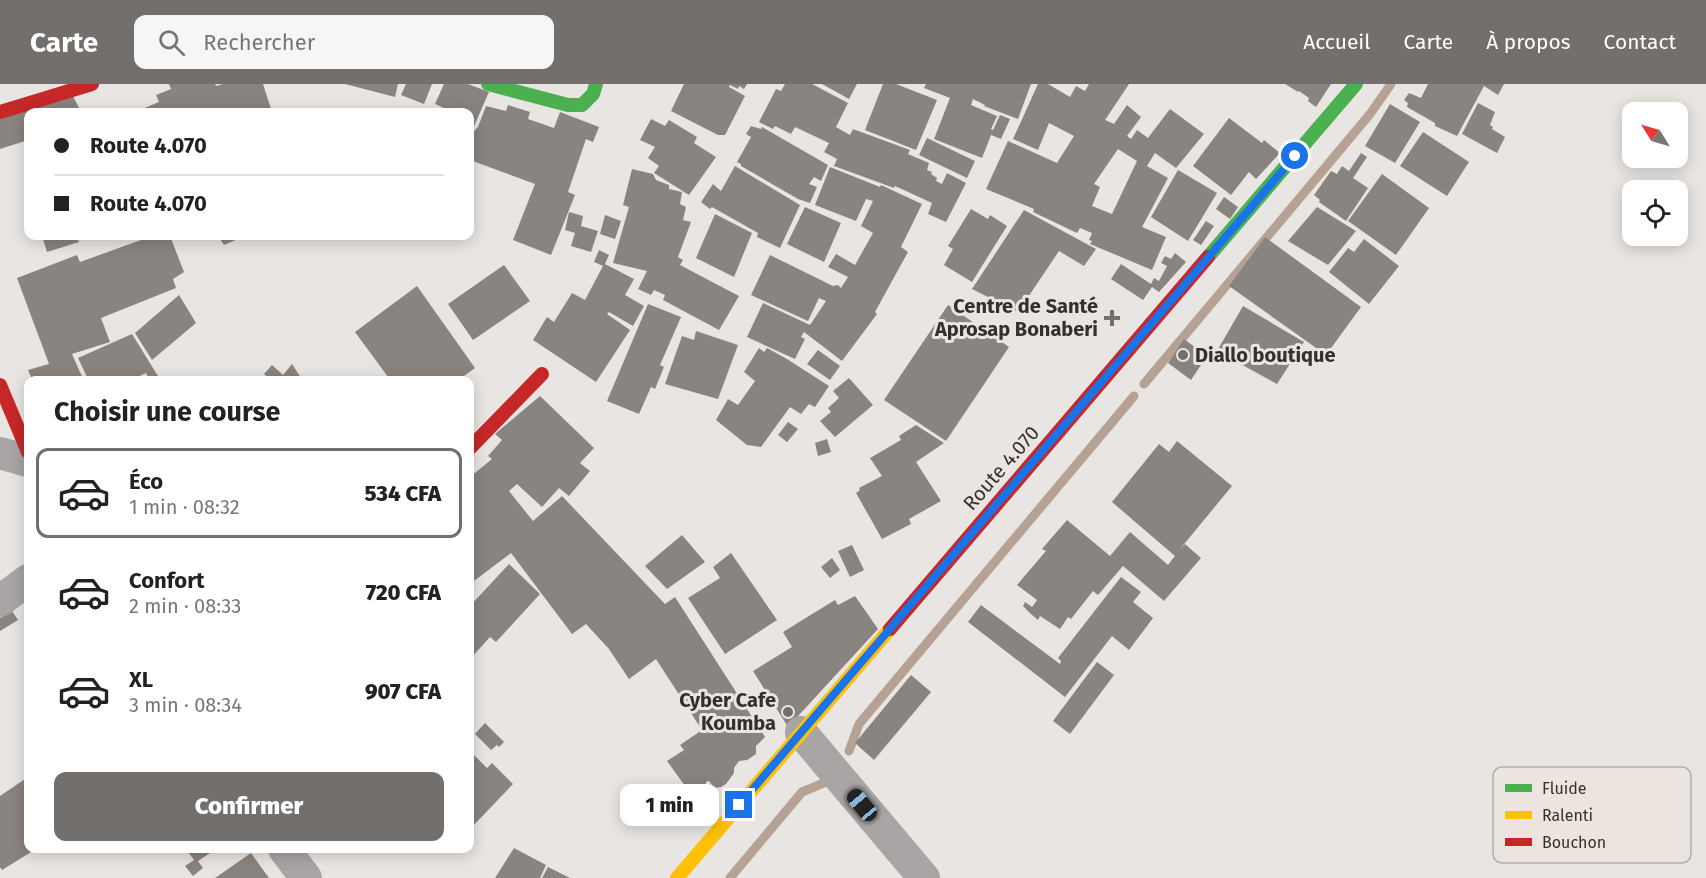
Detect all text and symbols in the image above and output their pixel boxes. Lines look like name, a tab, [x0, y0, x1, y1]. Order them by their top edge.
search box	[134, 15, 554, 69]
text: Carte	[30, 26, 98, 59]
icon: search	[155, 26, 188, 59]
text: Rechercher	[203, 29, 315, 56]
text: Accueil	[1303, 29, 1370, 55]
text: Carte	[1403, 29, 1453, 55]
text: À propos	[1486, 29, 1571, 55]
text: Contact	[1604, 29, 1676, 55]
north arrow	[1622, 102, 1688, 168]
map controls	[1622, 102, 1688, 246]
text: Route 4.070	[90, 132, 207, 159]
route start	[1281, 142, 1308, 169]
button: locate	[1622, 180, 1688, 246]
text: Route 4.070	[90, 190, 207, 217]
place label: Centre de Santé Aprosap Bonaberi	[934, 294, 1098, 341]
marker: Centre de Santé Aprosap Bonaberi	[1103, 309, 1121, 327]
place label: Diallo boutique	[1195, 343, 1336, 367]
marker: Diallo boutique	[1176, 348, 1190, 362]
text: Choisir une course	[54, 396, 280, 428]
street label: Route 4.070	[958, 421, 1044, 515]
icon: car	[57, 466, 111, 520]
text: Éco	[129, 468, 163, 495]
text: 534 CFA	[365, 480, 441, 507]
text: 1 min · 08:32	[129, 495, 240, 519]
icon: car	[57, 565, 111, 619]
text: Confort	[129, 567, 205, 594]
text: 720 CFA	[366, 579, 441, 606]
text: 2 min · 08:33	[129, 594, 241, 618]
icon: car	[57, 664, 111, 718]
text: XL	[129, 666, 153, 693]
text: 907 CFA	[365, 678, 441, 705]
place label: Cyber Cafe Koumba	[679, 688, 776, 735]
text: 3 min · 08:34	[129, 693, 242, 717]
marker: Cyber Cafe Koumba	[781, 705, 795, 719]
legend	[1493, 767, 1691, 863]
button: Confirmer	[54, 772, 444, 841]
text: Fluide	[1542, 779, 1587, 798]
callout: 1 min	[619, 784, 718, 826]
car	[844, 785, 880, 825]
route end	[725, 791, 752, 818]
text: 1 min	[646, 793, 693, 817]
text: Ralenti	[1542, 806, 1593, 825]
text: Bouchon	[1542, 833, 1606, 852]

